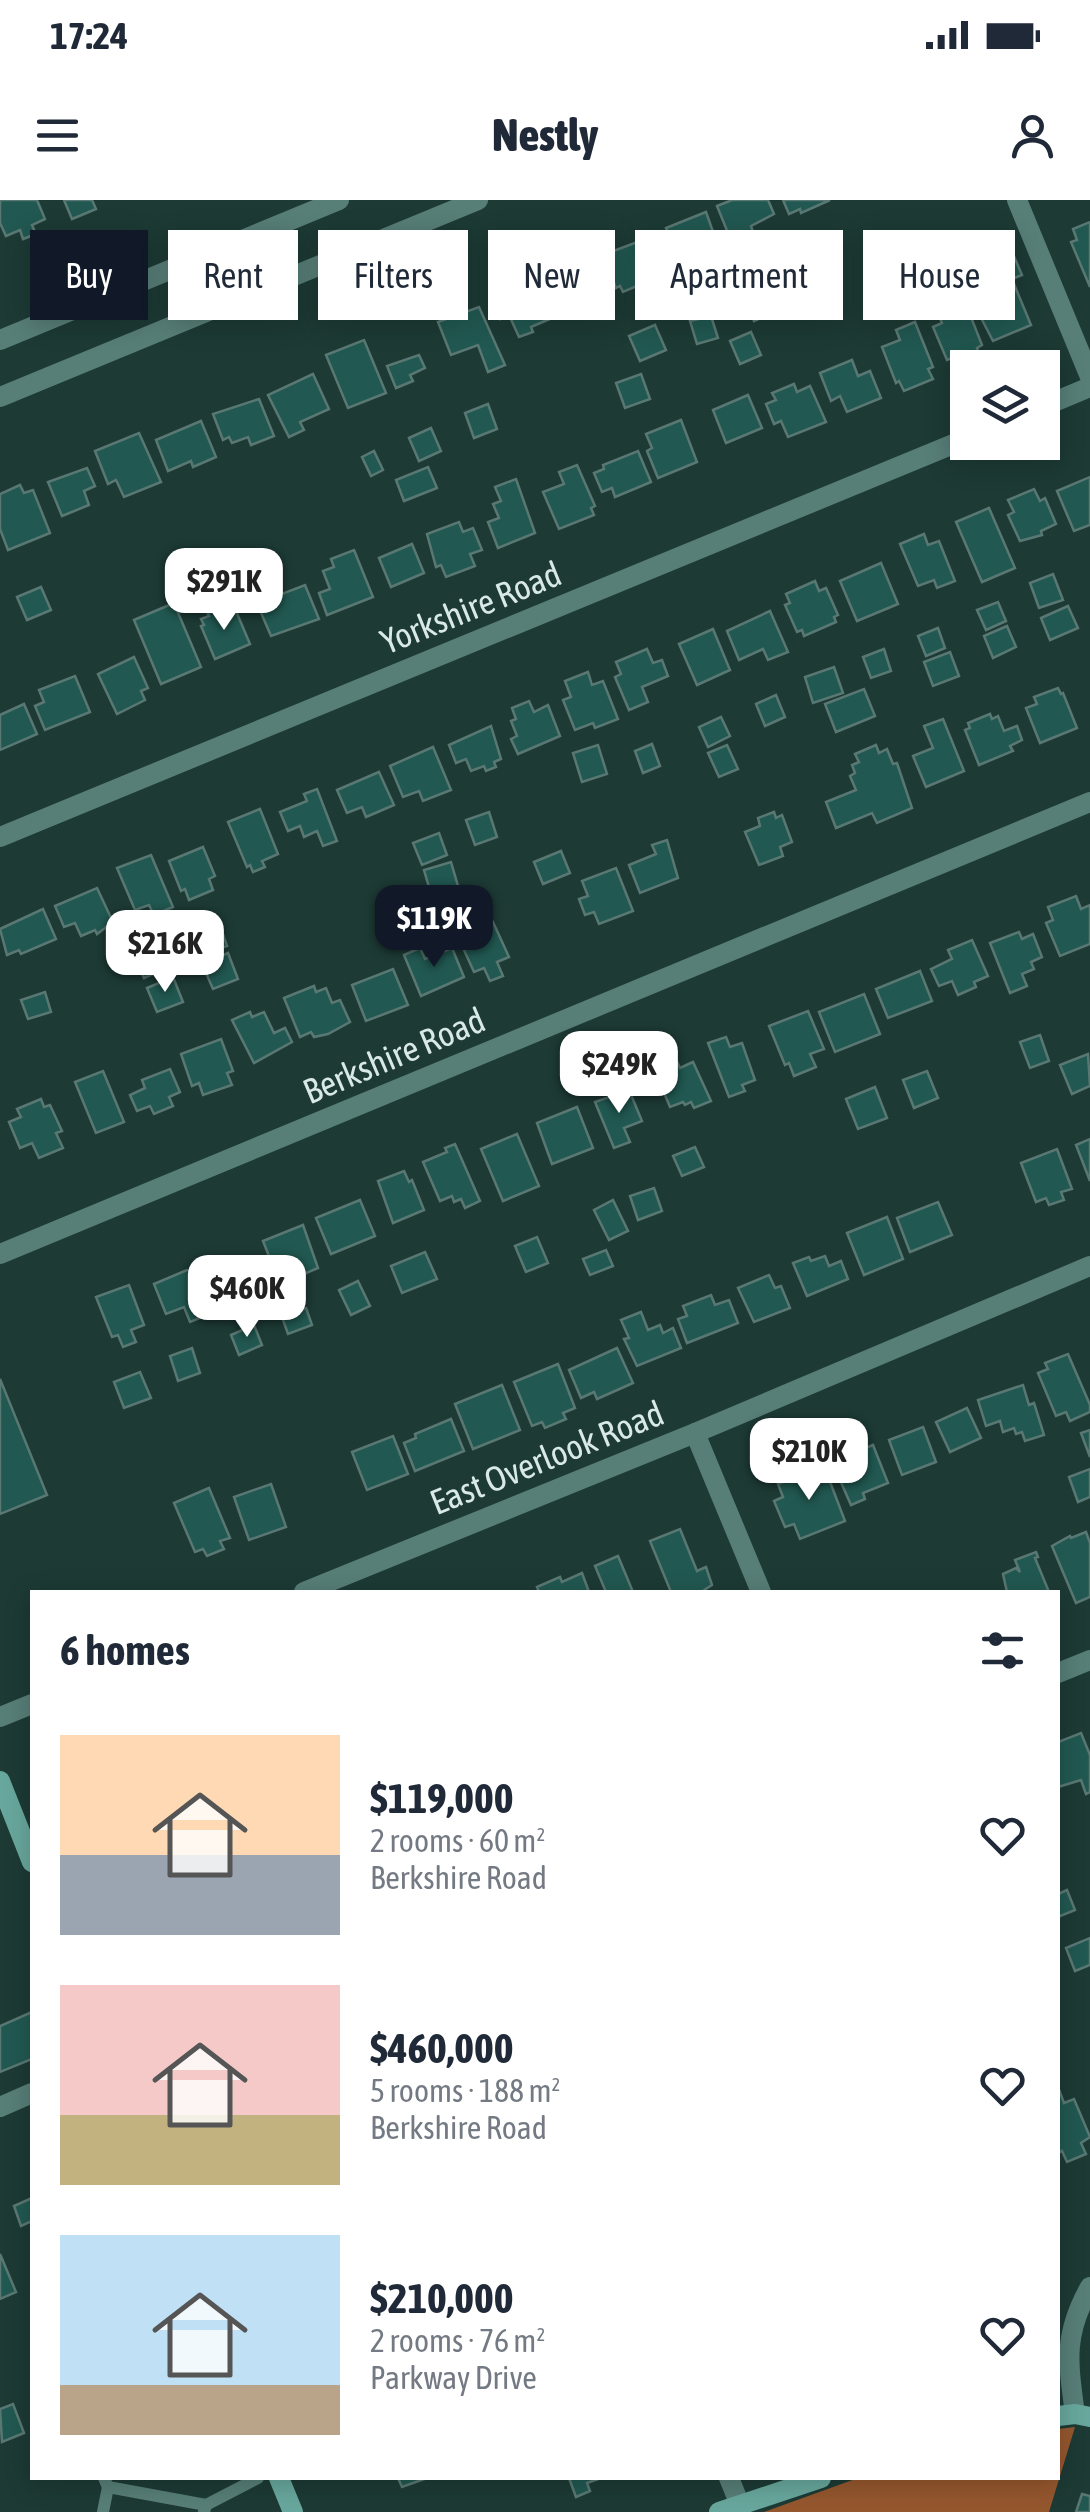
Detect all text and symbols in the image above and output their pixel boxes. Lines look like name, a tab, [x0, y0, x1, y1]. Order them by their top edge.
text: 17:24	[50, 14, 128, 57]
icon: menu	[30, 108, 85, 163]
icon: person	[1005, 108, 1060, 163]
text: Nestly	[492, 109, 598, 161]
chip: Buy	[30, 230, 148, 320]
chip: Rent	[168, 230, 298, 320]
chip: Filters	[318, 230, 468, 320]
chip: New	[488, 230, 615, 320]
chip: Apartment	[635, 230, 843, 320]
chip: House	[863, 230, 1015, 320]
map controls	[950, 350, 1060, 460]
button: layers	[950, 350, 1060, 460]
pin: $291K	[154, 548, 294, 633]
street label: Yorkshire Road	[375, 553, 567, 661]
text: $291K	[187, 562, 261, 599]
pin: $119K	[364, 885, 504, 970]
text: $119K	[397, 899, 471, 936]
pin: $216K	[95, 910, 235, 995]
text: $216K	[128, 924, 202, 961]
street label: Berkshire Road	[297, 999, 490, 1111]
pin: $249K	[549, 1031, 689, 1116]
text: $249K	[582, 1045, 656, 1082]
pin: $460K	[177, 1255, 317, 1340]
text: $460K	[210, 1269, 284, 1306]
street label: East Overlook Road	[424, 1392, 669, 1522]
pin: $210K	[739, 1418, 879, 1503]
text: $210K	[772, 1432, 846, 1469]
icon: filters	[975, 1623, 1030, 1678]
text: 6 homes	[60, 1626, 190, 1674]
text: $119,000	[370, 1774, 514, 1822]
icon: home	[140, 1775, 260, 1895]
icon: heart	[975, 1808, 1030, 1863]
text: 2 rooms · 60 m²	[370, 1822, 545, 1859]
text: Berkshire Road	[370, 1859, 547, 1896]
text: $460,000	[370, 2024, 514, 2072]
icon: home	[140, 2025, 260, 2145]
icon: heart	[975, 2058, 1030, 2113]
text: 5 rooms · 188 m²	[370, 2072, 560, 2109]
text: Berkshire Road	[370, 2109, 547, 2146]
text: $210,000	[370, 2274, 514, 2322]
icon: home	[140, 2275, 260, 2395]
icon: heart	[975, 2308, 1030, 2363]
text: 2 rooms · 76 m²	[370, 2322, 545, 2359]
text: Parkway Drive	[370, 2359, 537, 2396]

